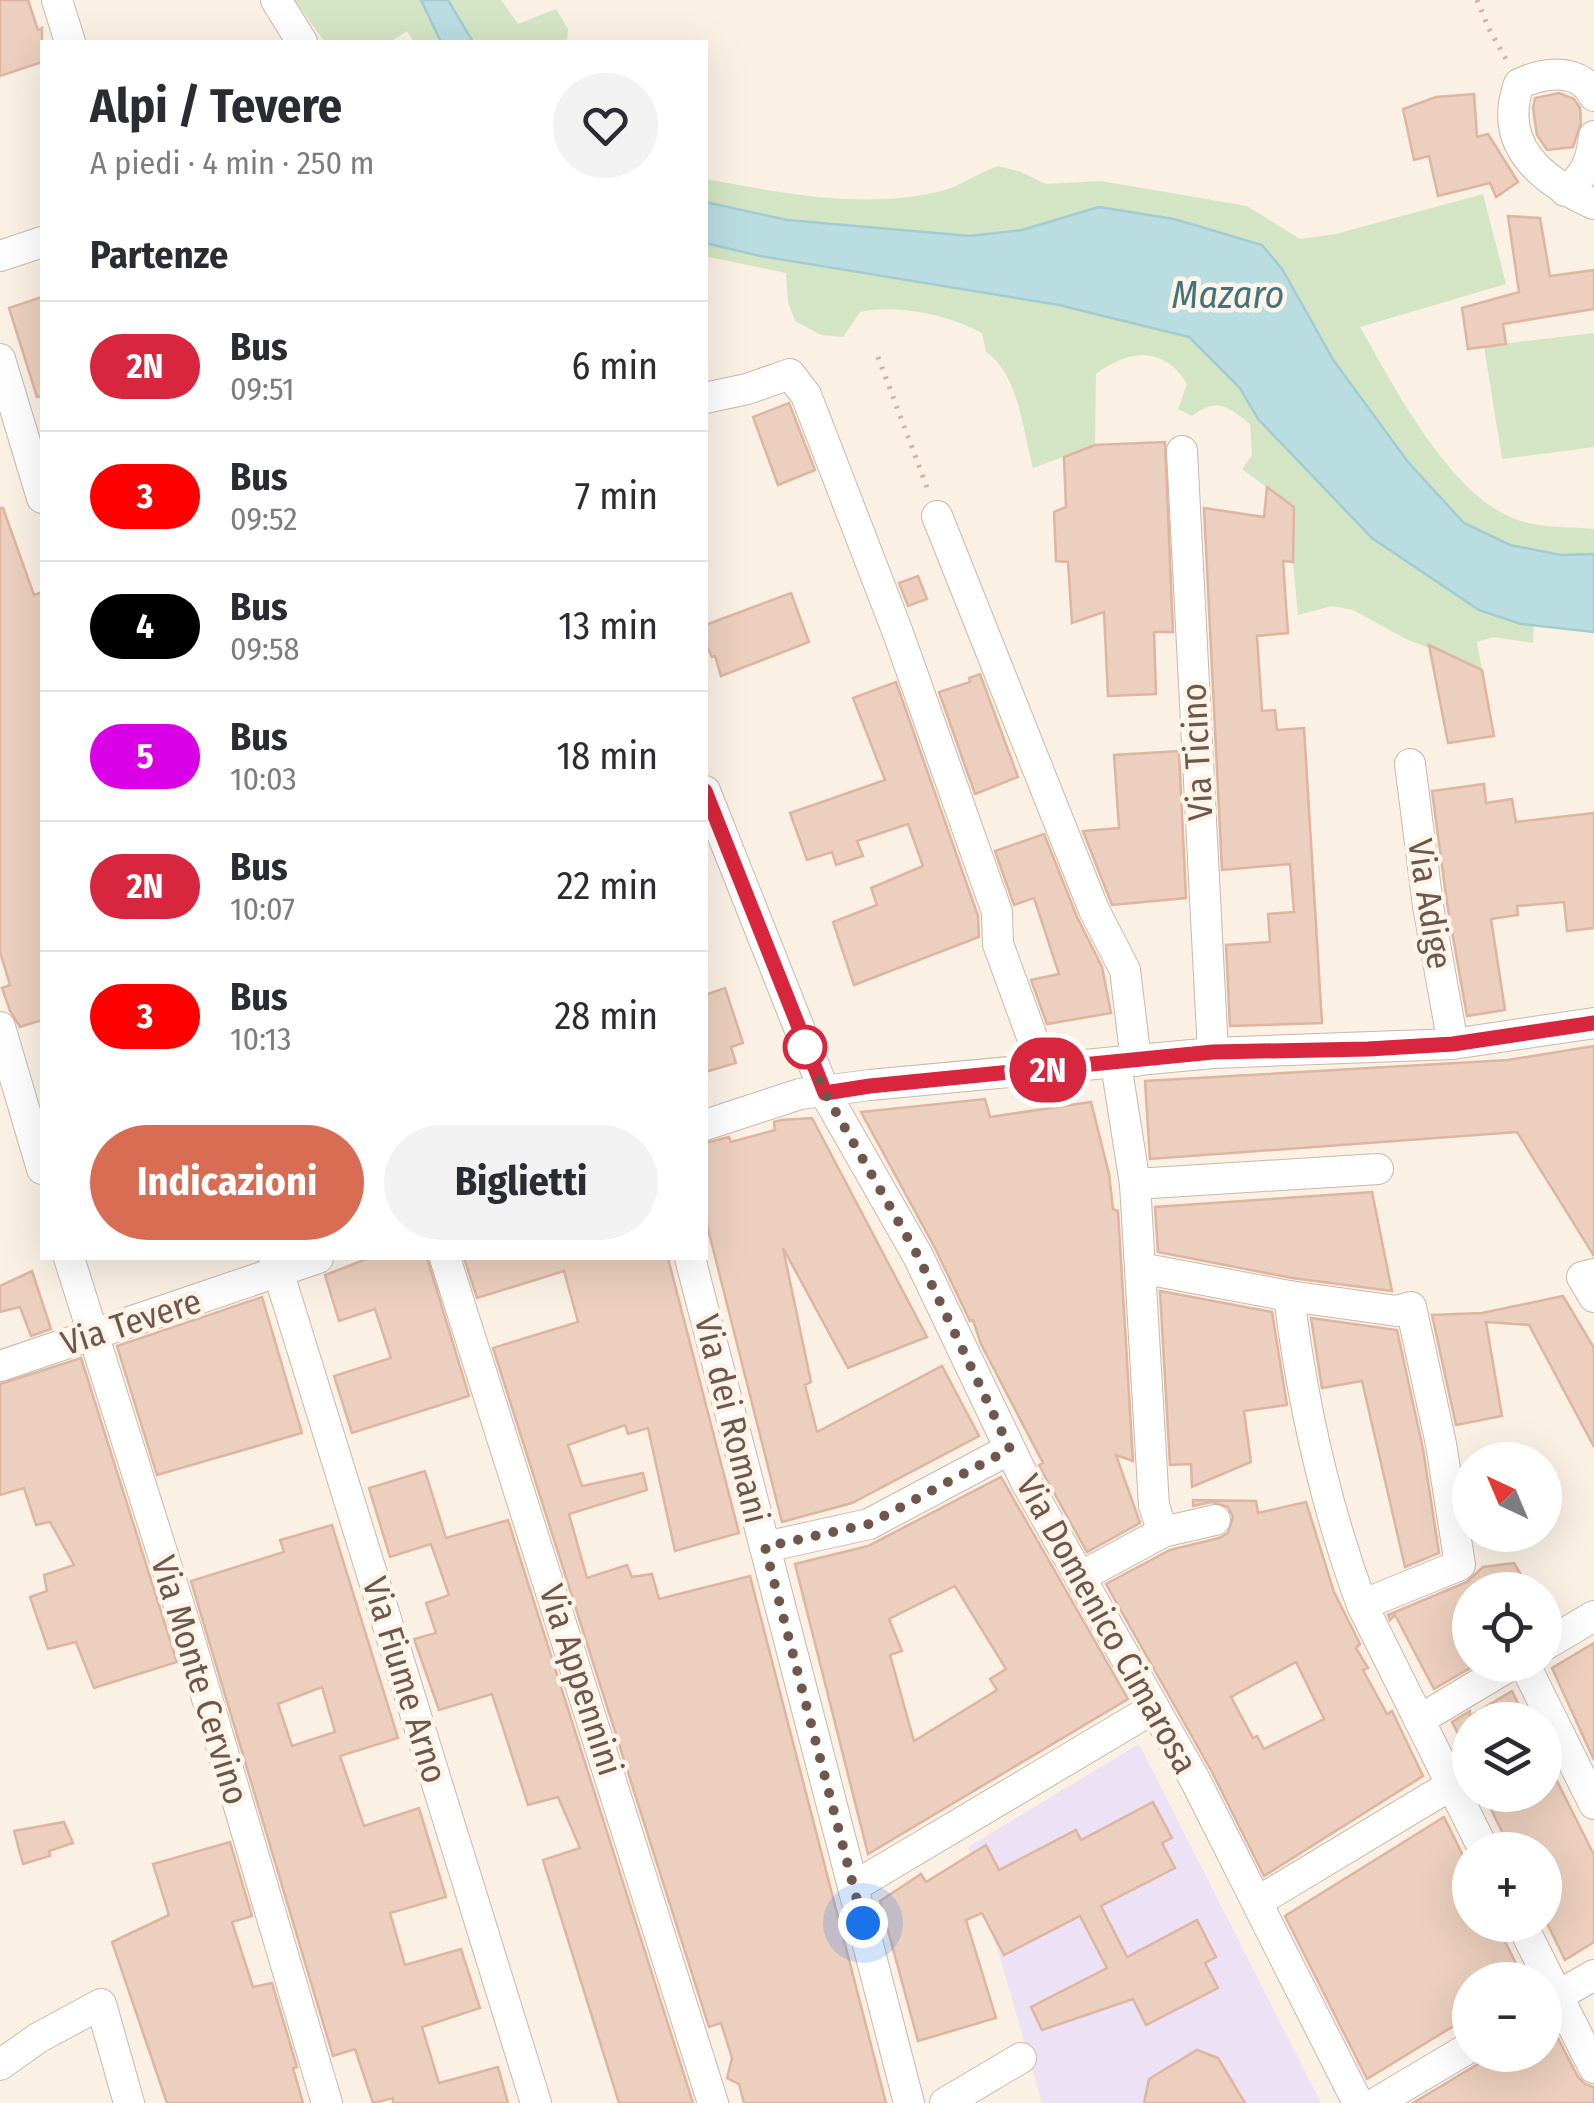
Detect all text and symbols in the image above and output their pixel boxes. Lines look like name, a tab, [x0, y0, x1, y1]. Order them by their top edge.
button: heart	[553, 73, 658, 178]
text: Alpi / Tevere	[90, 77, 342, 135]
text: A piedi · 4 min · 250 m	[90, 144, 374, 182]
text: Partenze	[90, 232, 228, 278]
water label: Mazaro	[1172, 272, 1284, 318]
text: Bus	[230, 324, 288, 370]
text: 6 min	[571, 343, 658, 389]
text: 2N	[126, 345, 164, 387]
text: 09:51	[230, 370, 294, 408]
text: Bus	[230, 454, 288, 500]
text: 7 min	[575, 473, 658, 519]
text: 3	[137, 475, 153, 517]
text: 09:52	[230, 500, 297, 538]
text: Bus	[230, 584, 288, 630]
text: 13 min	[558, 603, 658, 649]
text: 4	[136, 605, 154, 647]
text: 09:58	[230, 630, 300, 668]
street label: Via Ticino	[1172, 682, 1222, 822]
text: Bus	[230, 714, 288, 760]
text: 18 min	[556, 733, 658, 779]
text: 5	[136, 735, 154, 777]
text: 10:03	[230, 760, 297, 798]
street label: Via Adige	[1399, 836, 1461, 972]
text: Bus	[230, 844, 288, 890]
text: 22 min	[557, 863, 658, 909]
text: 2N	[126, 865, 164, 907]
text: 10:07	[230, 890, 295, 928]
text: Bus	[230, 974, 288, 1020]
text: 28 min	[554, 993, 658, 1039]
text: 3	[137, 995, 153, 1037]
text: 10:13	[230, 1020, 292, 1058]
unlabelled marker	[784, 1026, 826, 1068]
line badge: 2N	[1003, 1038, 1093, 1102]
text: 2N	[1029, 1049, 1067, 1091]
button: Indicazioni	[90, 1125, 364, 1240]
button: Biglietti	[384, 1125, 658, 1240]
street label: Via Tevere	[56, 1280, 206, 1364]
street label: Via dei Romani	[686, 1310, 778, 1528]
north arrow	[1452, 1442, 1562, 1552]
map controls	[1452, 1442, 1562, 2072]
street label: Via Domenico Cimarosa	[1007, 1467, 1207, 1781]
street label: Via Monte Cervino	[142, 1550, 258, 1810]
street label: Via Fiume Arno	[354, 1572, 456, 1788]
button: locate	[1452, 1572, 1562, 1682]
street label: Via Appennini	[530, 1579, 632, 1781]
button: layers	[1452, 1702, 1562, 1812]
button: +	[1452, 1832, 1562, 1942]
your location	[838, 1898, 888, 1948]
button: −	[1452, 1962, 1562, 2072]

